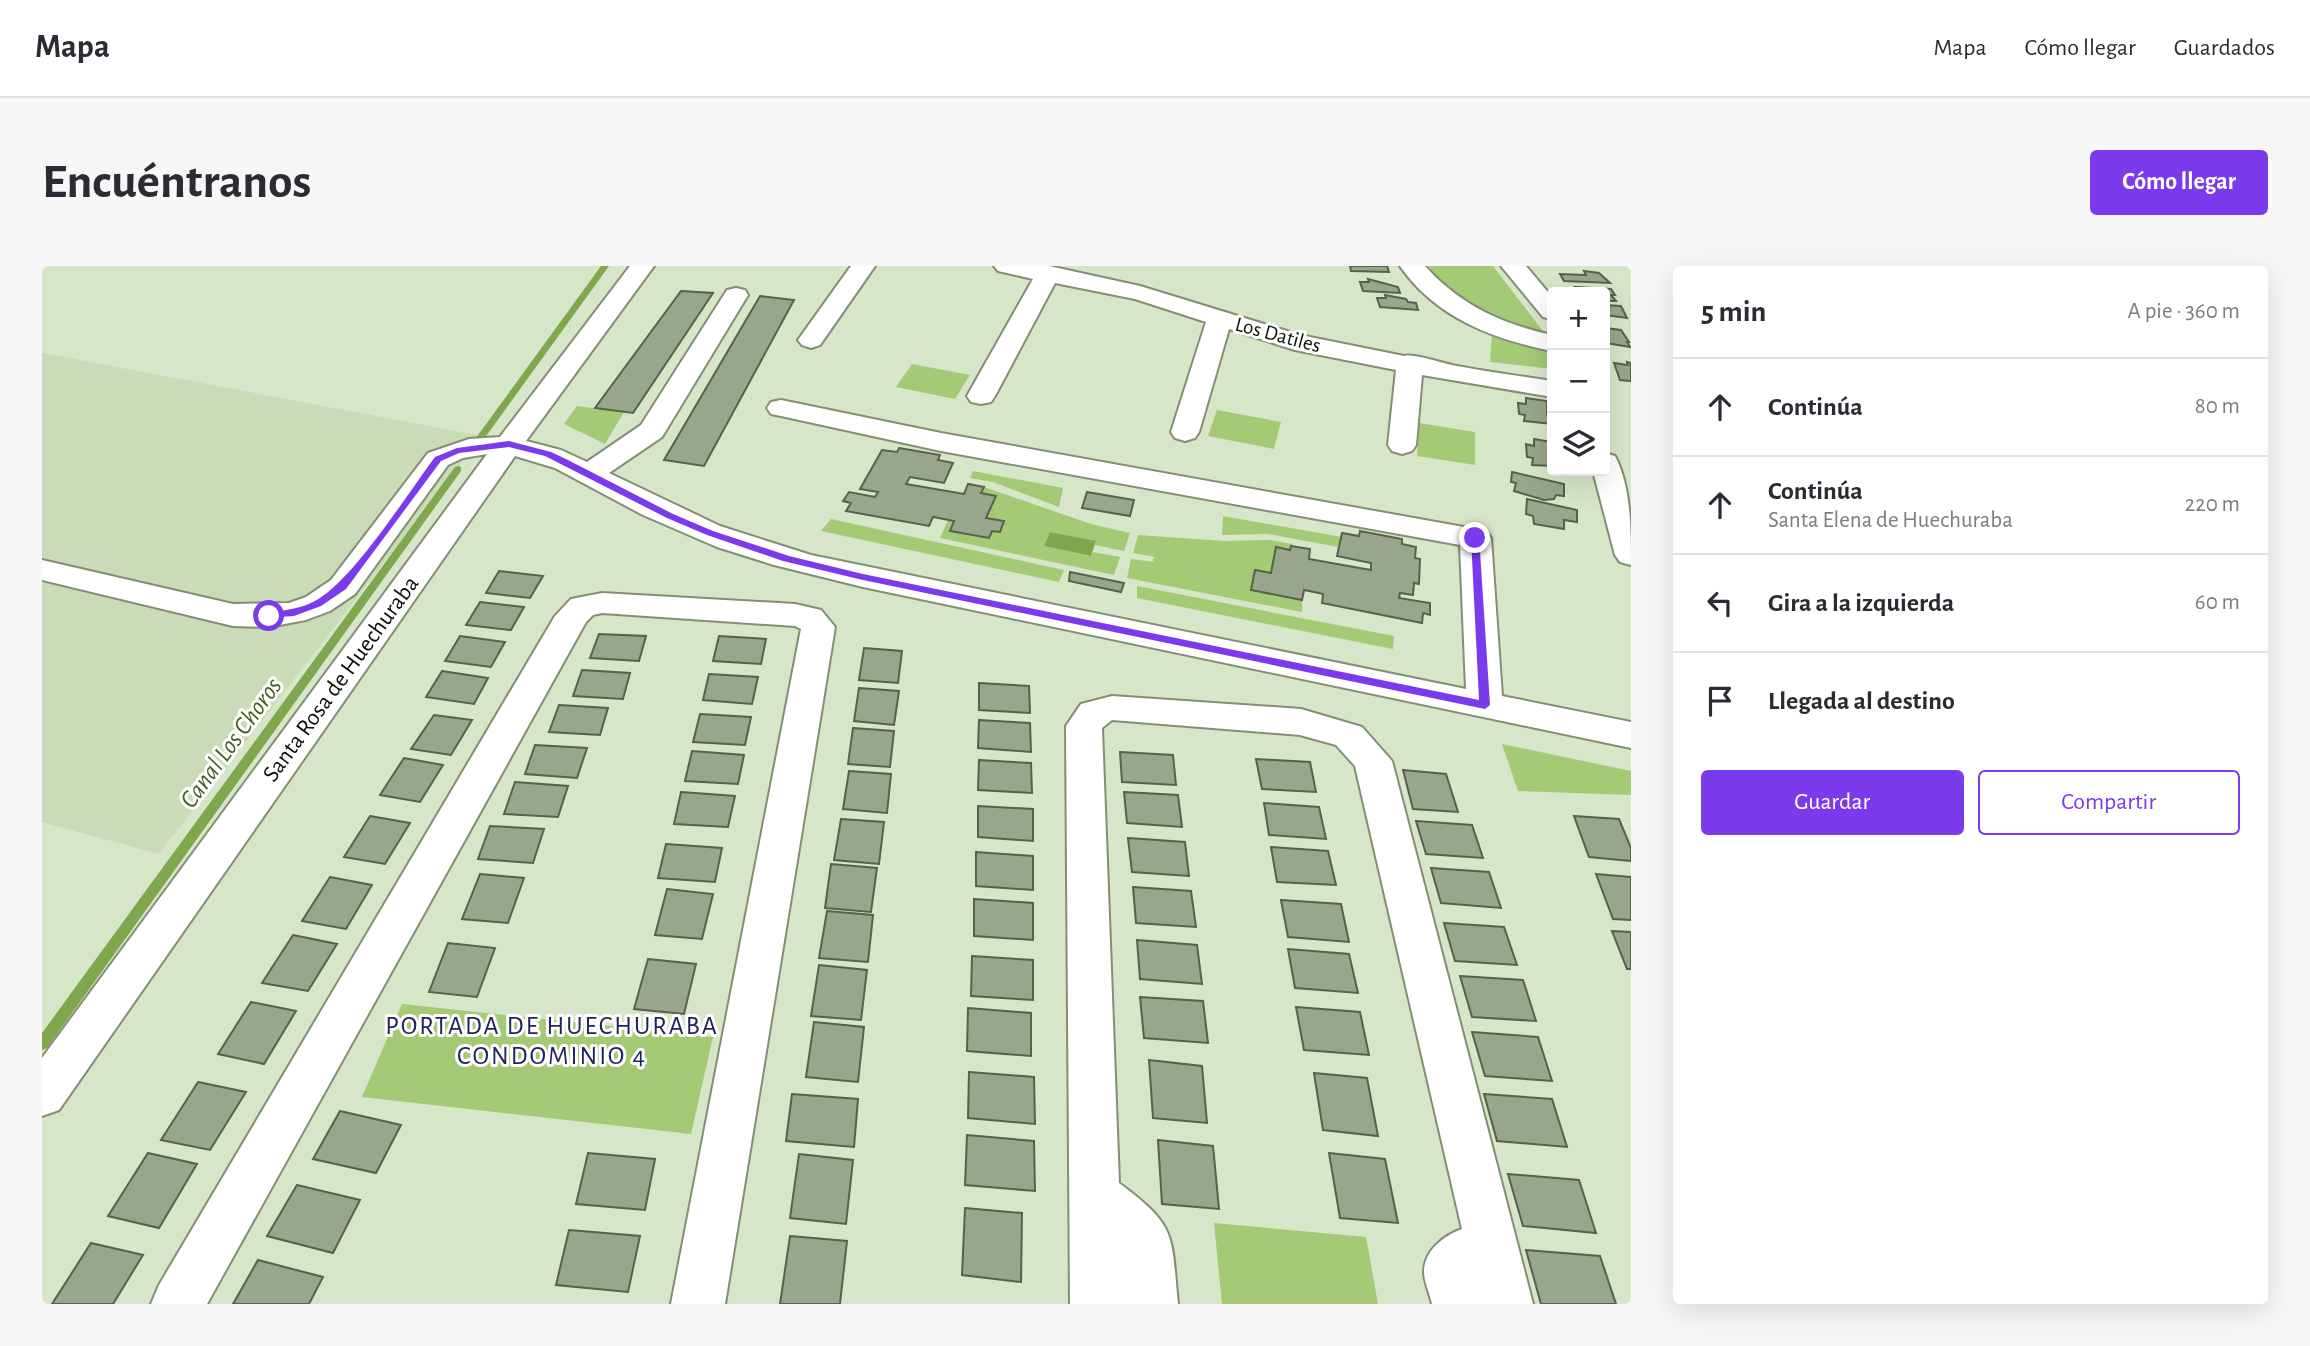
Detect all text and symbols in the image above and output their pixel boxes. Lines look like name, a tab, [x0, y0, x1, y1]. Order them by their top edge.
text: Mapa	[35, 31, 110, 64]
text: Mapa	[1933, 36, 1987, 60]
text: Cómo llegar	[2025, 36, 2136, 60]
text: Guardados	[2174, 36, 2275, 60]
button: Cómo llegar	[2090, 150, 2268, 215]
text: Encuéntranos	[42, 158, 311, 207]
map controls	[1547, 287, 1610, 476]
button: +	[1547, 287, 1610, 350]
text: 5 min	[1701, 297, 1766, 327]
text: A pie · 360 m	[2128, 300, 2240, 323]
street label: Los Datiles	[1233, 314, 1323, 356]
button: −	[1547, 350, 1610, 413]
icon: ahead	[1701, 388, 1739, 426]
text: Continúa	[1768, 394, 1863, 420]
text: 80 m	[2195, 395, 2240, 418]
button: layers	[1547, 413, 1610, 476]
text: Continúa	[1768, 478, 1863, 504]
icon: ahead	[1701, 486, 1739, 524]
text: 220 m	[2185, 493, 2240, 516]
text: Santa Elena de Huechuraba	[1768, 509, 2013, 532]
route end	[1459, 522, 1490, 553]
street label: Santa Rosa de Huechuraba	[259, 572, 423, 786]
icon: left	[1701, 584, 1739, 622]
text: Gira a la izquierda	[1768, 590, 1954, 616]
text: 60 m	[2195, 591, 2240, 614]
route start	[253, 600, 284, 631]
water label: Canal Los Choros	[175, 673, 287, 813]
icon: arrive	[1701, 682, 1739, 720]
text: Llegada al destino	[1768, 688, 1955, 714]
button: Guardar	[1701, 770, 1964, 835]
button: Compartir	[1978, 770, 2240, 835]
district label: PORTADA DE HUECHURABA CONDOMINIO 4	[385, 1013, 719, 1069]

